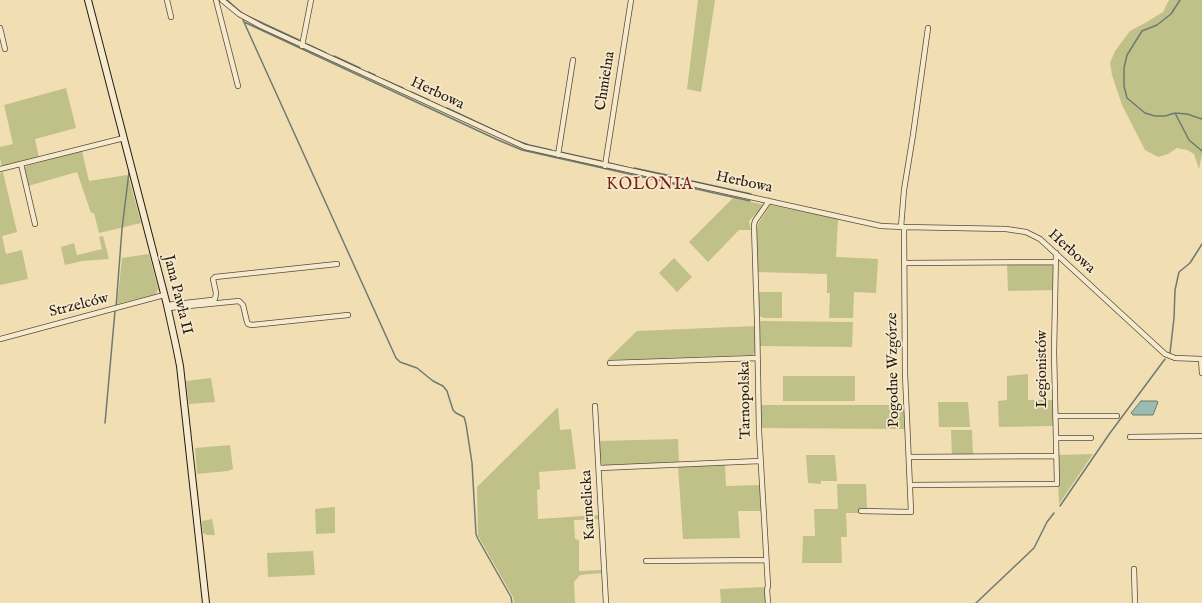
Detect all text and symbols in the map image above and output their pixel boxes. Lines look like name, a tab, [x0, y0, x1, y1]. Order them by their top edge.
street label: Chmielna	[592, 50, 620, 112]
street label: Herbowa	[407, 74, 467, 114]
street label: Herbowa	[714, 168, 774, 198]
district label: KOLONIA	[606, 176, 694, 196]
street label: Herbowa	[1044, 226, 1098, 278]
street label: Jana Pawła II	[158, 253, 196, 337]
street label: Strzelców	[47, 290, 111, 322]
street label: Pogodne Wzgórze	[884, 312, 904, 428]
street label: Legionistów	[1034, 330, 1052, 408]
street label: Tarnopolska	[736, 361, 756, 439]
street label: Karmelicka	[578, 469, 600, 541]

